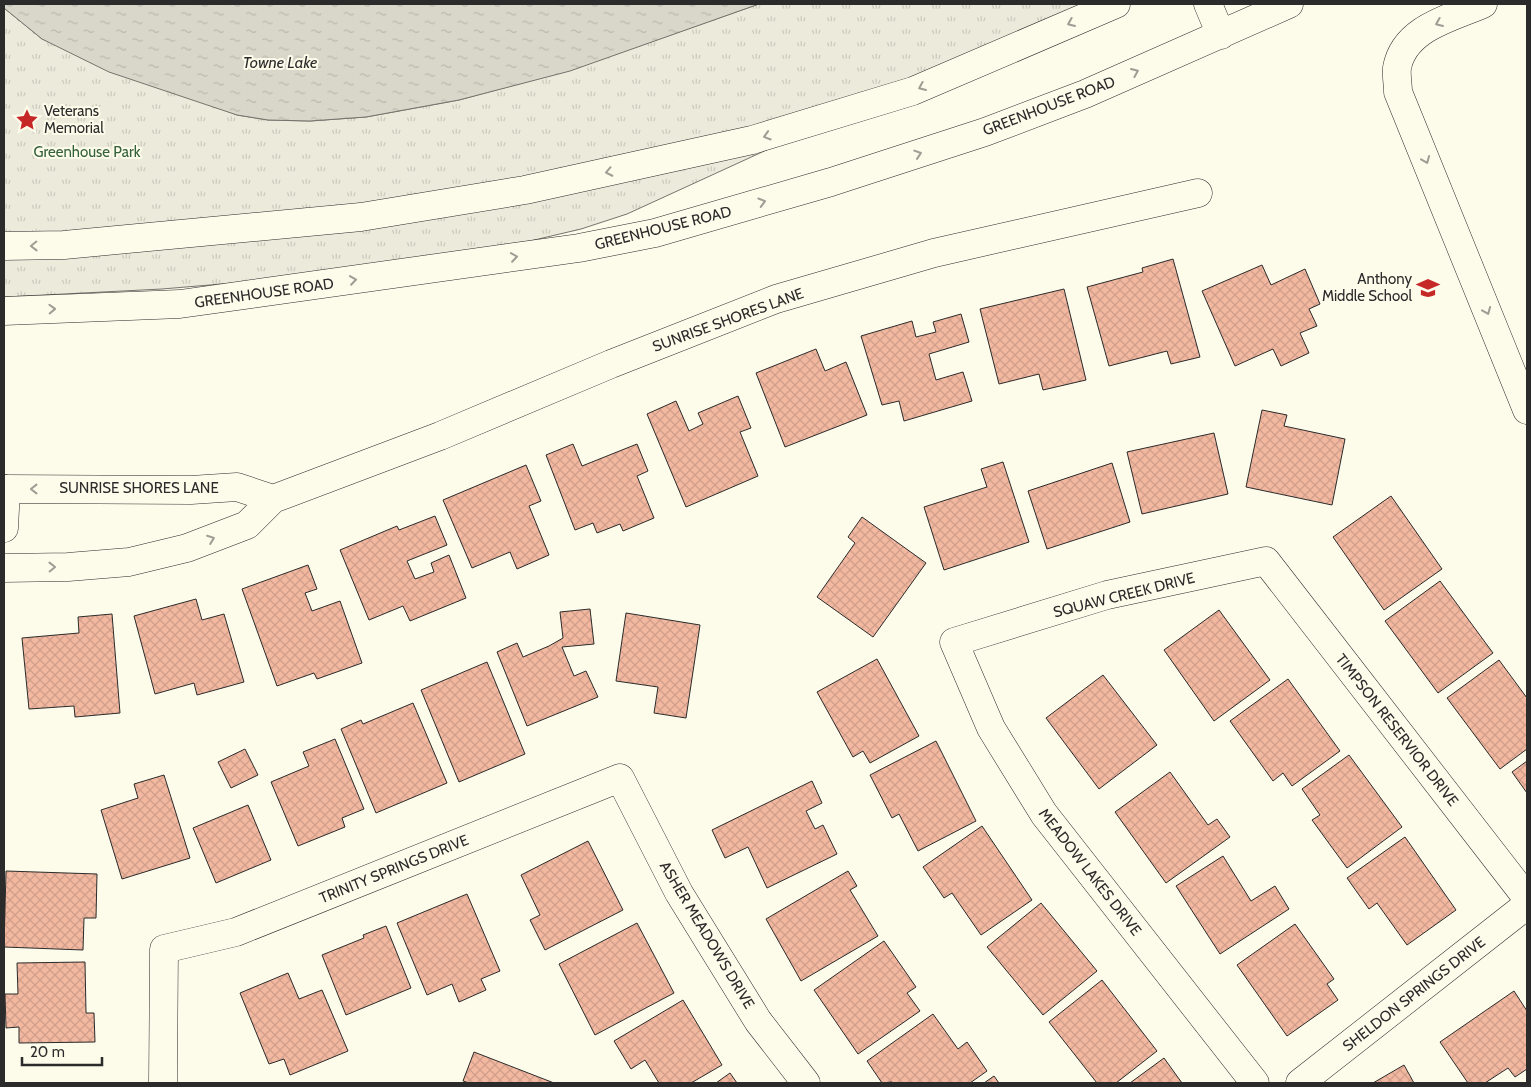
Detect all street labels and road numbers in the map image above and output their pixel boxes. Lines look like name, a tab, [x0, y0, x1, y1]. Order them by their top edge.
street label: GREENHOUSE ROAD	[980, 72, 1118, 140]
street label: GREENHOUSE ROAD	[593, 202, 733, 254]
street label: GREENHOUSE ROAD	[193, 274, 335, 312]
street label: SUNRISE SHORES LANE	[650, 284, 806, 356]
street label: SUNRISE SHORES LANE	[59, 479, 219, 497]
street label: SQUAW CREEK DRIVE	[1051, 569, 1197, 621]
street label: TIMPSON RESERVIOR DRIVE	[1332, 650, 1462, 810]
street label: MEADOW LAKES DRIVE	[1035, 805, 1145, 939]
street label: TRINITY SPRINGS DRIVE	[317, 831, 471, 907]
street label: ASHER MEADOWS DRIVE	[656, 858, 758, 1012]
street label: SHELDON SPRINGS DRIVE	[1339, 933, 1489, 1055]

